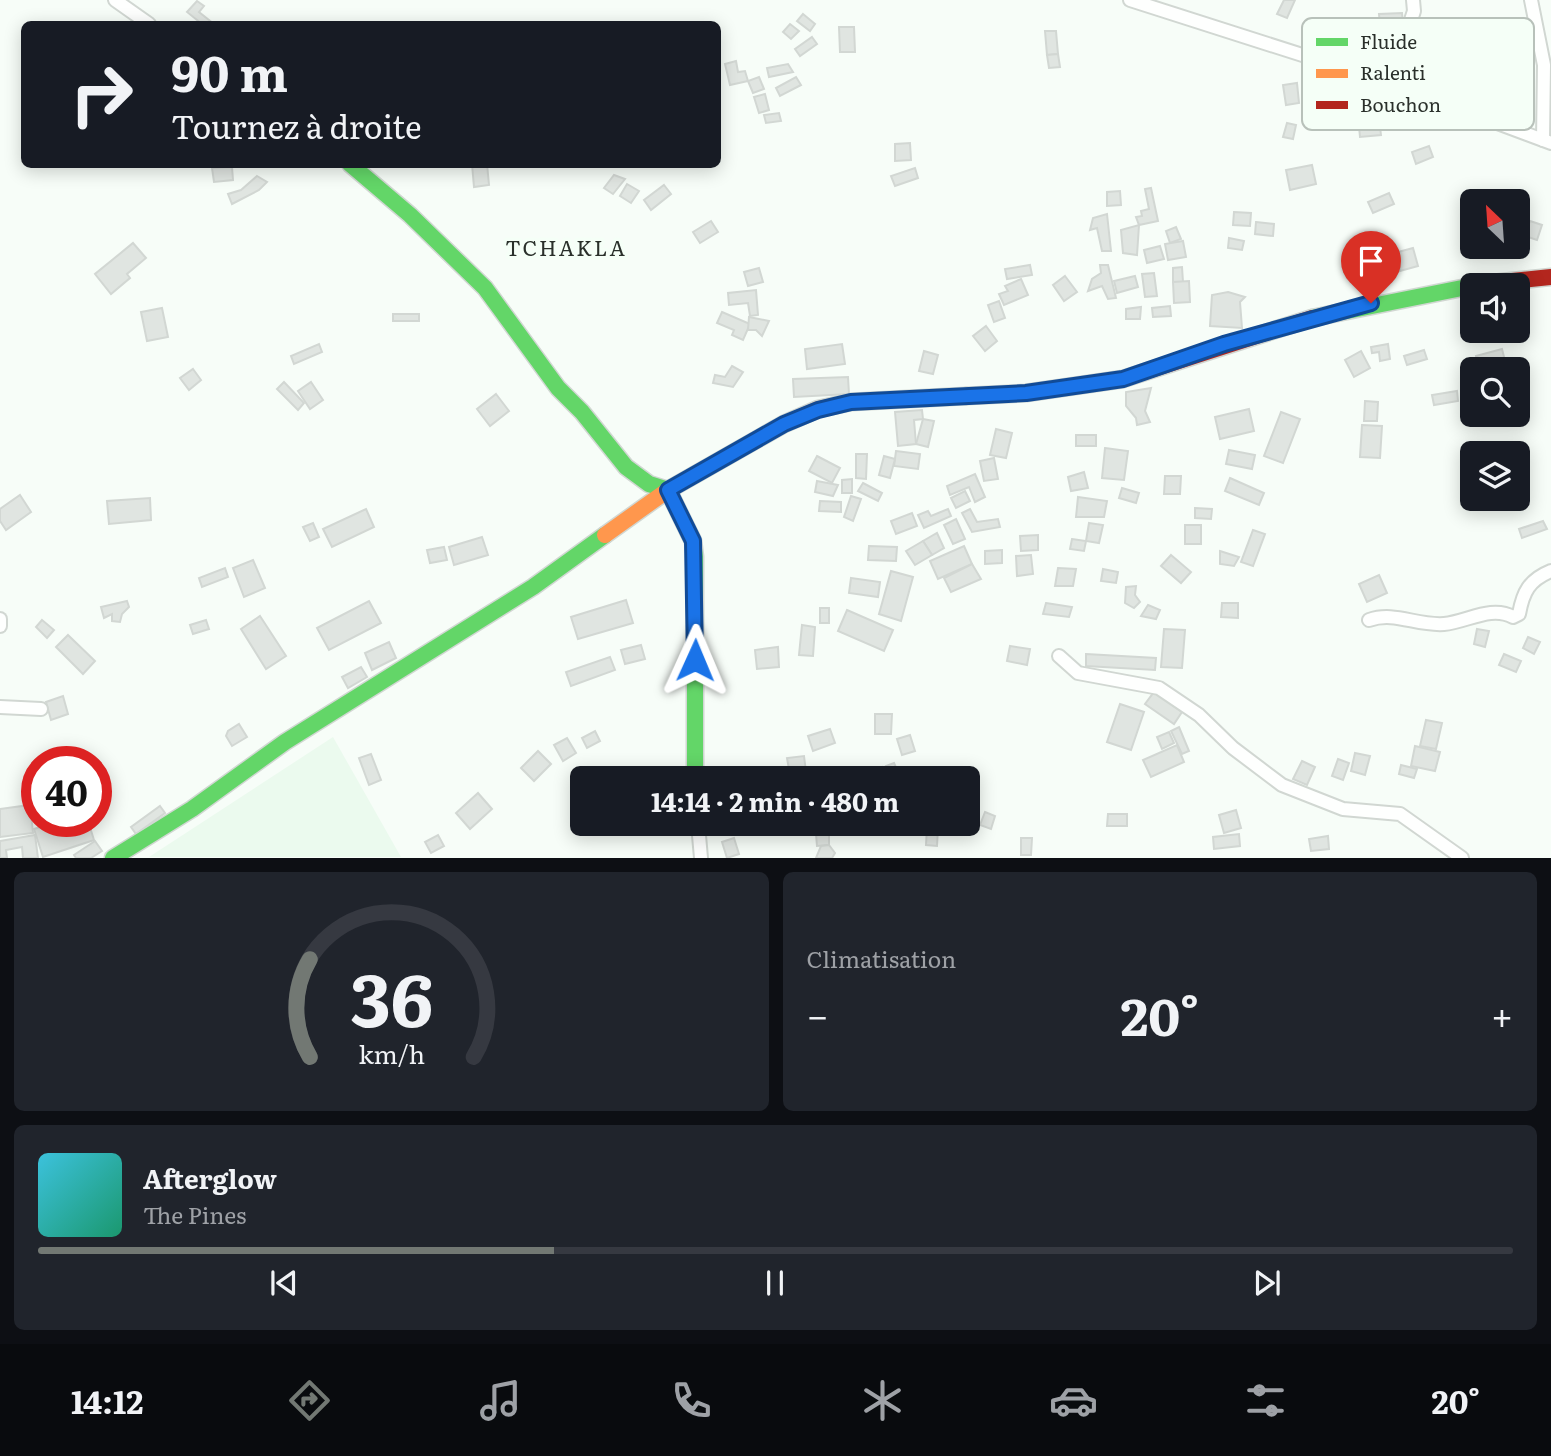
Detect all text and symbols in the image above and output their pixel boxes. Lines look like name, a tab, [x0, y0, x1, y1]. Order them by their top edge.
legend	[1302, 18, 1534, 130]
text: Fluide	[1360, 27, 1417, 55]
text: 90 m	[171, 34, 288, 107]
icon: right	[56, 49, 147, 140]
text: Ralenti	[1360, 58, 1426, 86]
text: Bouchon	[1360, 90, 1441, 118]
text: Tournez à droite	[171, 101, 422, 149]
north arrow	[1460, 189, 1530, 259]
map controls	[1460, 189, 1530, 511]
district label: TCHAKLA	[505, 231, 627, 262]
pin	[1341, 231, 1401, 303]
icon: arrive	[1352, 242, 1390, 280]
button: sound	[1460, 273, 1530, 343]
button: search	[1460, 357, 1530, 427]
button: layers	[1460, 441, 1530, 511]
position arrow	[658, 623, 732, 697]
speed limit sign: 40	[21, 746, 112, 837]
text: 14:14 · 2 min · 480 m	[651, 781, 899, 820]
text: Climatisation	[807, 941, 956, 975]
text: 36	[350, 942, 433, 1050]
text: 20°	[1120, 975, 1199, 1052]
text: −	[807, 985, 829, 1042]
text: +	[1491, 985, 1513, 1042]
text: km/h	[358, 1035, 425, 1072]
text: Afterglow	[143, 1158, 277, 1197]
text: The Pines	[143, 1197, 246, 1231]
icon: previous	[265, 1264, 303, 1302]
icon: pause	[756, 1264, 794, 1302]
icon: next	[1248, 1264, 1286, 1302]
text: 14:12	[71, 1376, 143, 1424]
icon: directions	[285, 1376, 334, 1425]
icon: music	[476, 1376, 525, 1425]
icon: phone	[667, 1376, 716, 1425]
icon: climate	[858, 1376, 907, 1425]
icon: car	[1049, 1376, 1098, 1425]
icon: filters	[1241, 1376, 1290, 1425]
text: 20°	[1432, 1376, 1480, 1424]

